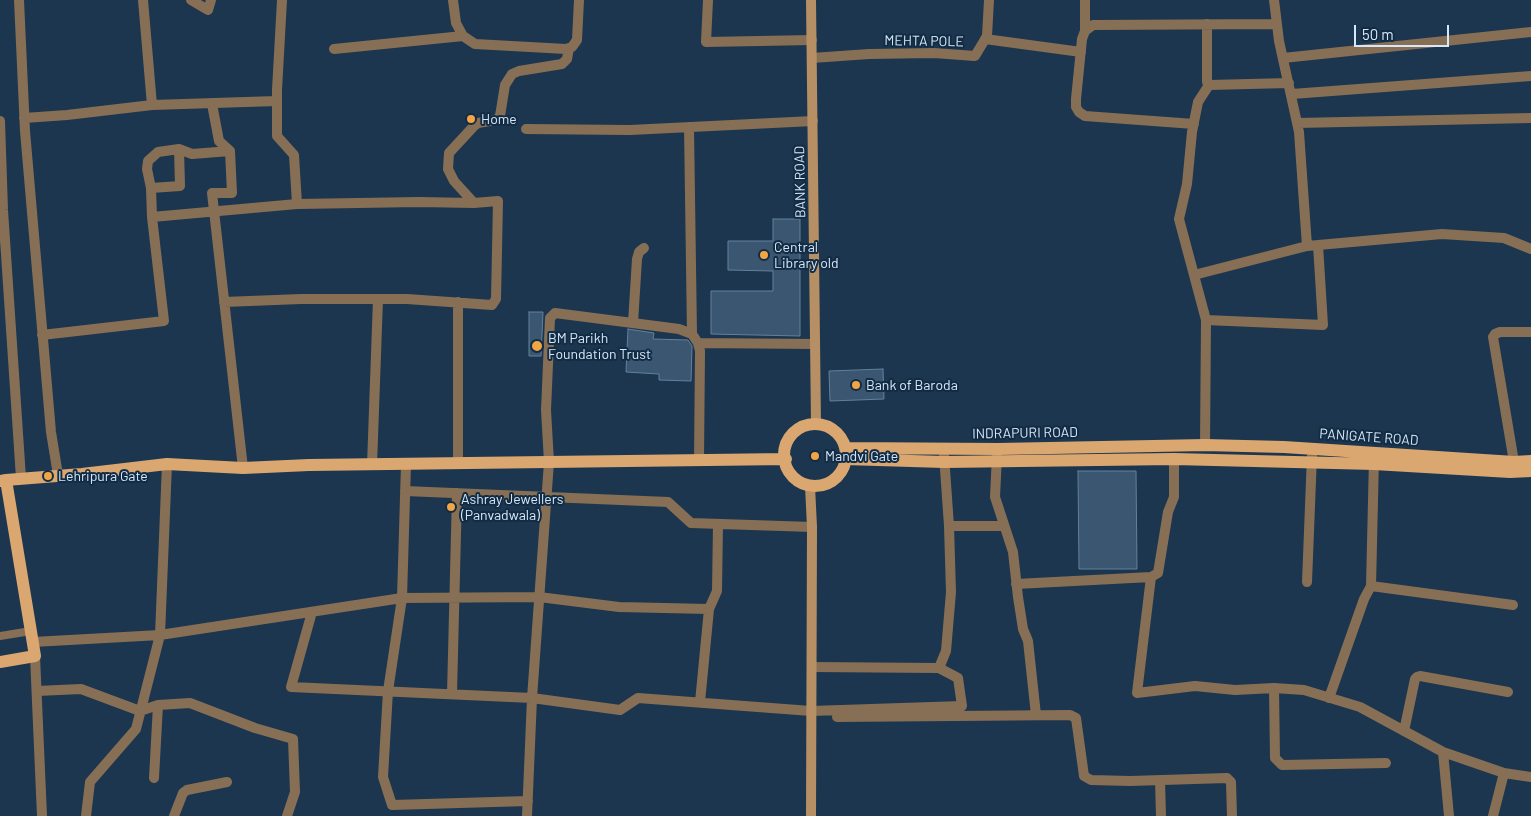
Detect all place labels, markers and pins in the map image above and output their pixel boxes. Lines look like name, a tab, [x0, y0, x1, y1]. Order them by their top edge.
place label: Home	[481, 111, 517, 127]
marker: Home	[465, 113, 477, 125]
place label: Central Library old	[774, 239, 839, 272]
marker: Central Library old	[758, 249, 770, 261]
place label: BM Parikh Foundation Trust	[548, 330, 651, 362]
marker: BM Parikh Foundation Trust	[530, 339, 544, 353]
place label: Bank of Baroda	[866, 377, 958, 393]
marker: Bank of Baroda	[850, 379, 862, 391]
place label: Mandvi Gate	[825, 448, 898, 464]
marker: Mandvi Gate	[809, 450, 821, 462]
place label: Lehripura Gate	[58, 468, 148, 484]
marker: Lehripura Gate	[42, 470, 54, 482]
place label: Ashray Jewellers (Panvadwala)	[461, 491, 564, 524]
marker: Ashray Jewellers (Panvadwala)	[445, 501, 457, 513]

